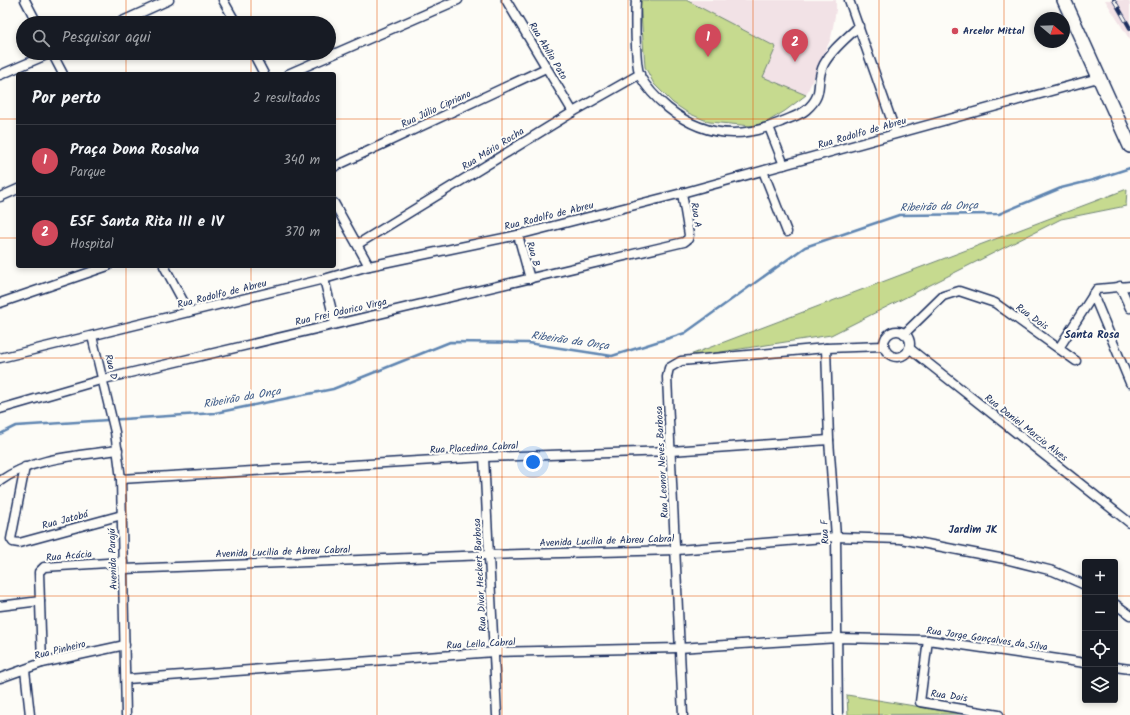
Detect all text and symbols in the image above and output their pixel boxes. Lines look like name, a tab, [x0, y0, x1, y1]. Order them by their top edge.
north arrow	[1034, 12, 1070, 48]
search box	[16, 16, 336, 60]
street label: Rua Abílio Pato	[524, 19, 572, 83]
place label: Arcelor Mittal	[963, 23, 1025, 39]
pin: 1	[695, 24, 721, 57]
text: Pesquisar aqui	[62, 26, 151, 50]
marker: Arcelor Mittal	[950, 26, 960, 36]
icon: search	[30, 27, 52, 49]
pin: 2	[782, 29, 808, 62]
text: Por perto	[32, 85, 101, 112]
street label: Rua Júlio Cipriano	[398, 86, 474, 132]
text: 2 resultados	[253, 88, 320, 109]
street label: Rua Rodolfo de Abreu	[816, 113, 908, 153]
street label: Rua Mário Rocha	[459, 123, 528, 175]
text: Praça Dona Rosalva	[70, 138, 199, 162]
text: 1	[43, 150, 47, 171]
text: 340 m	[283, 150, 320, 171]
text: Parque	[70, 162, 106, 183]
street label: Rua Rodolfo de Abreu	[503, 197, 595, 235]
water label: Ribeirão da Onça	[900, 197, 979, 217]
street label: Rua A	[686, 201, 706, 229]
text: ESF Santa Rita III e IV	[70, 210, 223, 234]
text: 2	[41, 222, 49, 243]
text: 370 m	[285, 222, 320, 243]
text: Hospital	[70, 234, 114, 255]
street label: Rua B	[522, 239, 544, 269]
street label: Rua Rodolfo de Abreu	[176, 275, 268, 313]
street label: Rua Frei Odorico Virga	[294, 294, 389, 330]
street label: Rua Dois	[1012, 300, 1052, 335]
district label: Santa Rosa	[1065, 326, 1120, 344]
water label: Ribeirão da Onça	[530, 327, 611, 355]
street label: Rua D	[100, 353, 122, 382]
water label: Ribeirão da Onça	[202, 382, 283, 414]
street label: Rua Daniel Marcio Alves	[981, 390, 1072, 466]
street label: Rua Leonor Neves Barbosa	[651, 405, 673, 519]
street label: Rua Placedina Cabral	[429, 438, 519, 458]
your location	[523, 452, 543, 472]
street label: Rua Jatobá	[40, 506, 91, 534]
street label: Rua Divar Heckert Barbosa	[469, 518, 491, 632]
street label: Rua F	[816, 519, 834, 545]
district label: Jardim JK	[949, 521, 998, 539]
street label: Avenida Parajú	[104, 528, 122, 590]
street label: Avenida Lucilia de Abreu Cabral	[539, 531, 675, 551]
street label: Avenida Lucilia de Abreu Cabral	[215, 542, 351, 562]
street label: Rua Acácia	[45, 546, 93, 566]
map controls	[1082, 559, 1118, 703]
button: +	[1082, 559, 1118, 595]
button: −	[1082, 595, 1118, 631]
street label: Rua Jorge Gonçalves da Silva	[925, 623, 1049, 655]
button: locate	[1082, 631, 1118, 667]
street label: Rua Leila Cabral	[446, 634, 517, 654]
street label: Rua Pinheiro	[33, 636, 88, 664]
button: layers	[1082, 667, 1118, 703]
street label: Rua Dois	[930, 686, 969, 707]

